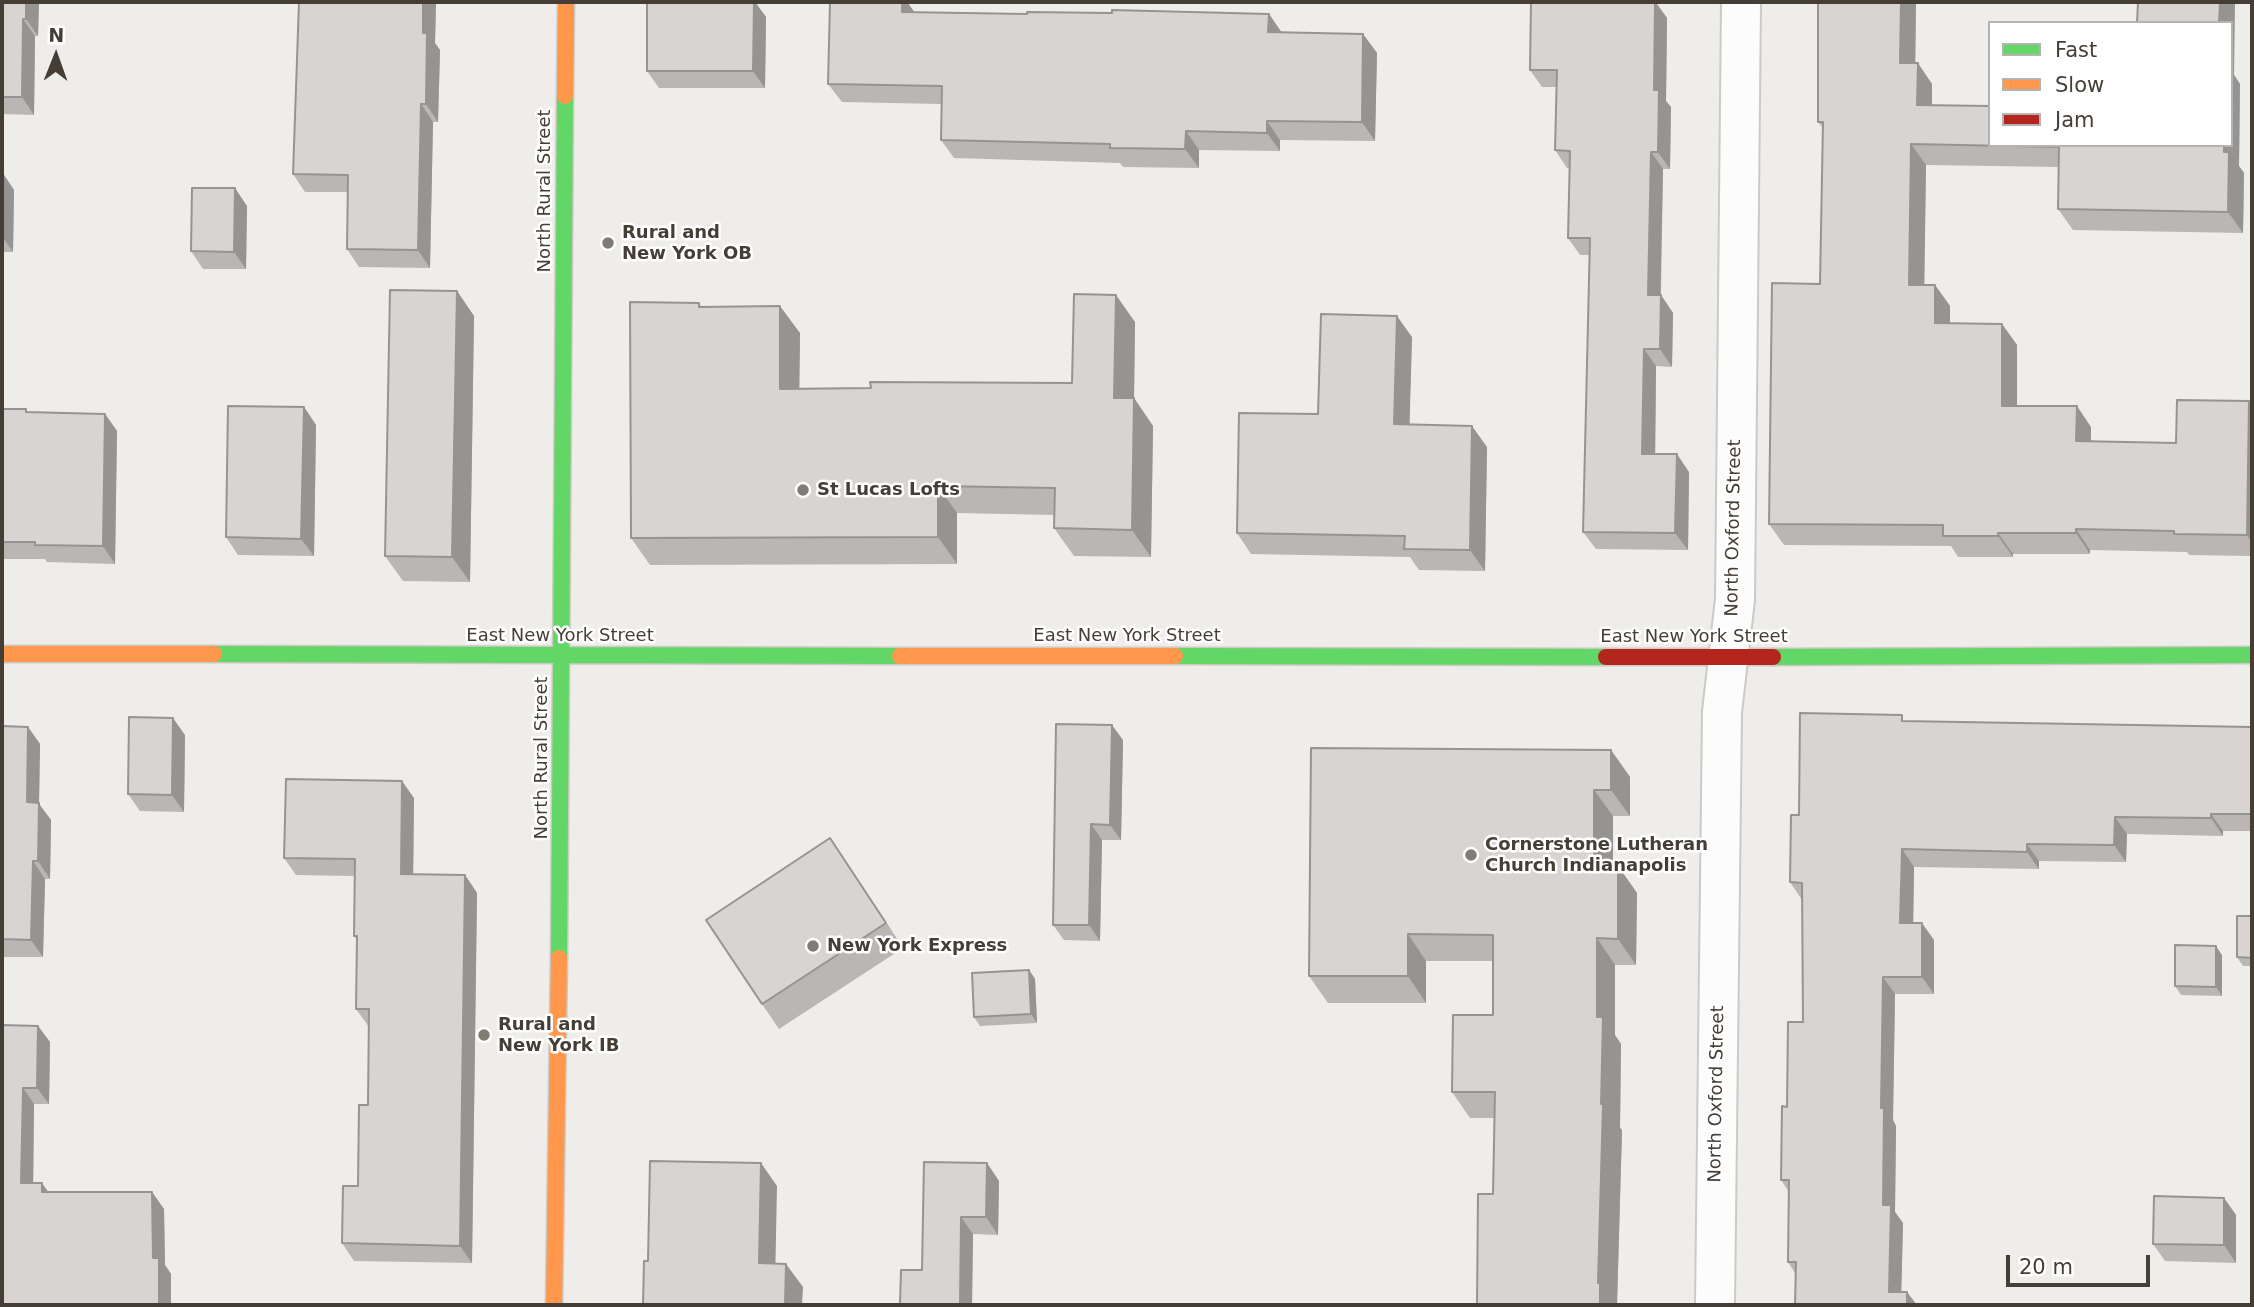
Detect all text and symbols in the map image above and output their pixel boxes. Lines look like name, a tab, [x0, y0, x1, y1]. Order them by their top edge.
north arrow	[21, 21, 91, 91]
legend	[1988, 21, 2233, 147]
text: N	[48, 24, 65, 46]
text: Fast	[2055, 38, 2097, 62]
text: Slow	[2055, 73, 2104, 97]
text: Jam	[2055, 108, 2095, 132]
street label: North Rural Street	[534, 109, 556, 273]
place label: Rural and New York OB	[622, 222, 752, 264]
marker: Rural and New York OB	[600, 235, 616, 251]
street label: North Oxford Street	[1722, 439, 1746, 617]
place label: St Lucas Lofts	[817, 479, 960, 501]
marker: St Lucas Lofts	[795, 482, 811, 498]
street label: East New York Street	[466, 625, 654, 647]
street label: East New York Street	[1033, 625, 1221, 647]
street label: East New York Street	[1600, 626, 1788, 648]
street label: North Rural Street	[531, 676, 553, 840]
place label: Cornerstone Lutheran Church Indianapolis	[1485, 834, 1708, 876]
marker: Cornerstone Lutheran Church Indianapolis	[1463, 847, 1479, 863]
place label: New York Express	[827, 935, 1007, 957]
marker: New York Express	[805, 938, 821, 954]
street label: North Oxford Street	[1705, 1005, 1729, 1183]
place label: Rural and New York IB	[498, 1014, 619, 1056]
marker: Rural and New York IB	[476, 1027, 492, 1043]
scale bar	[2009, 1240, 2152, 1284]
text: 20 m	[2019, 1255, 2073, 1279]

